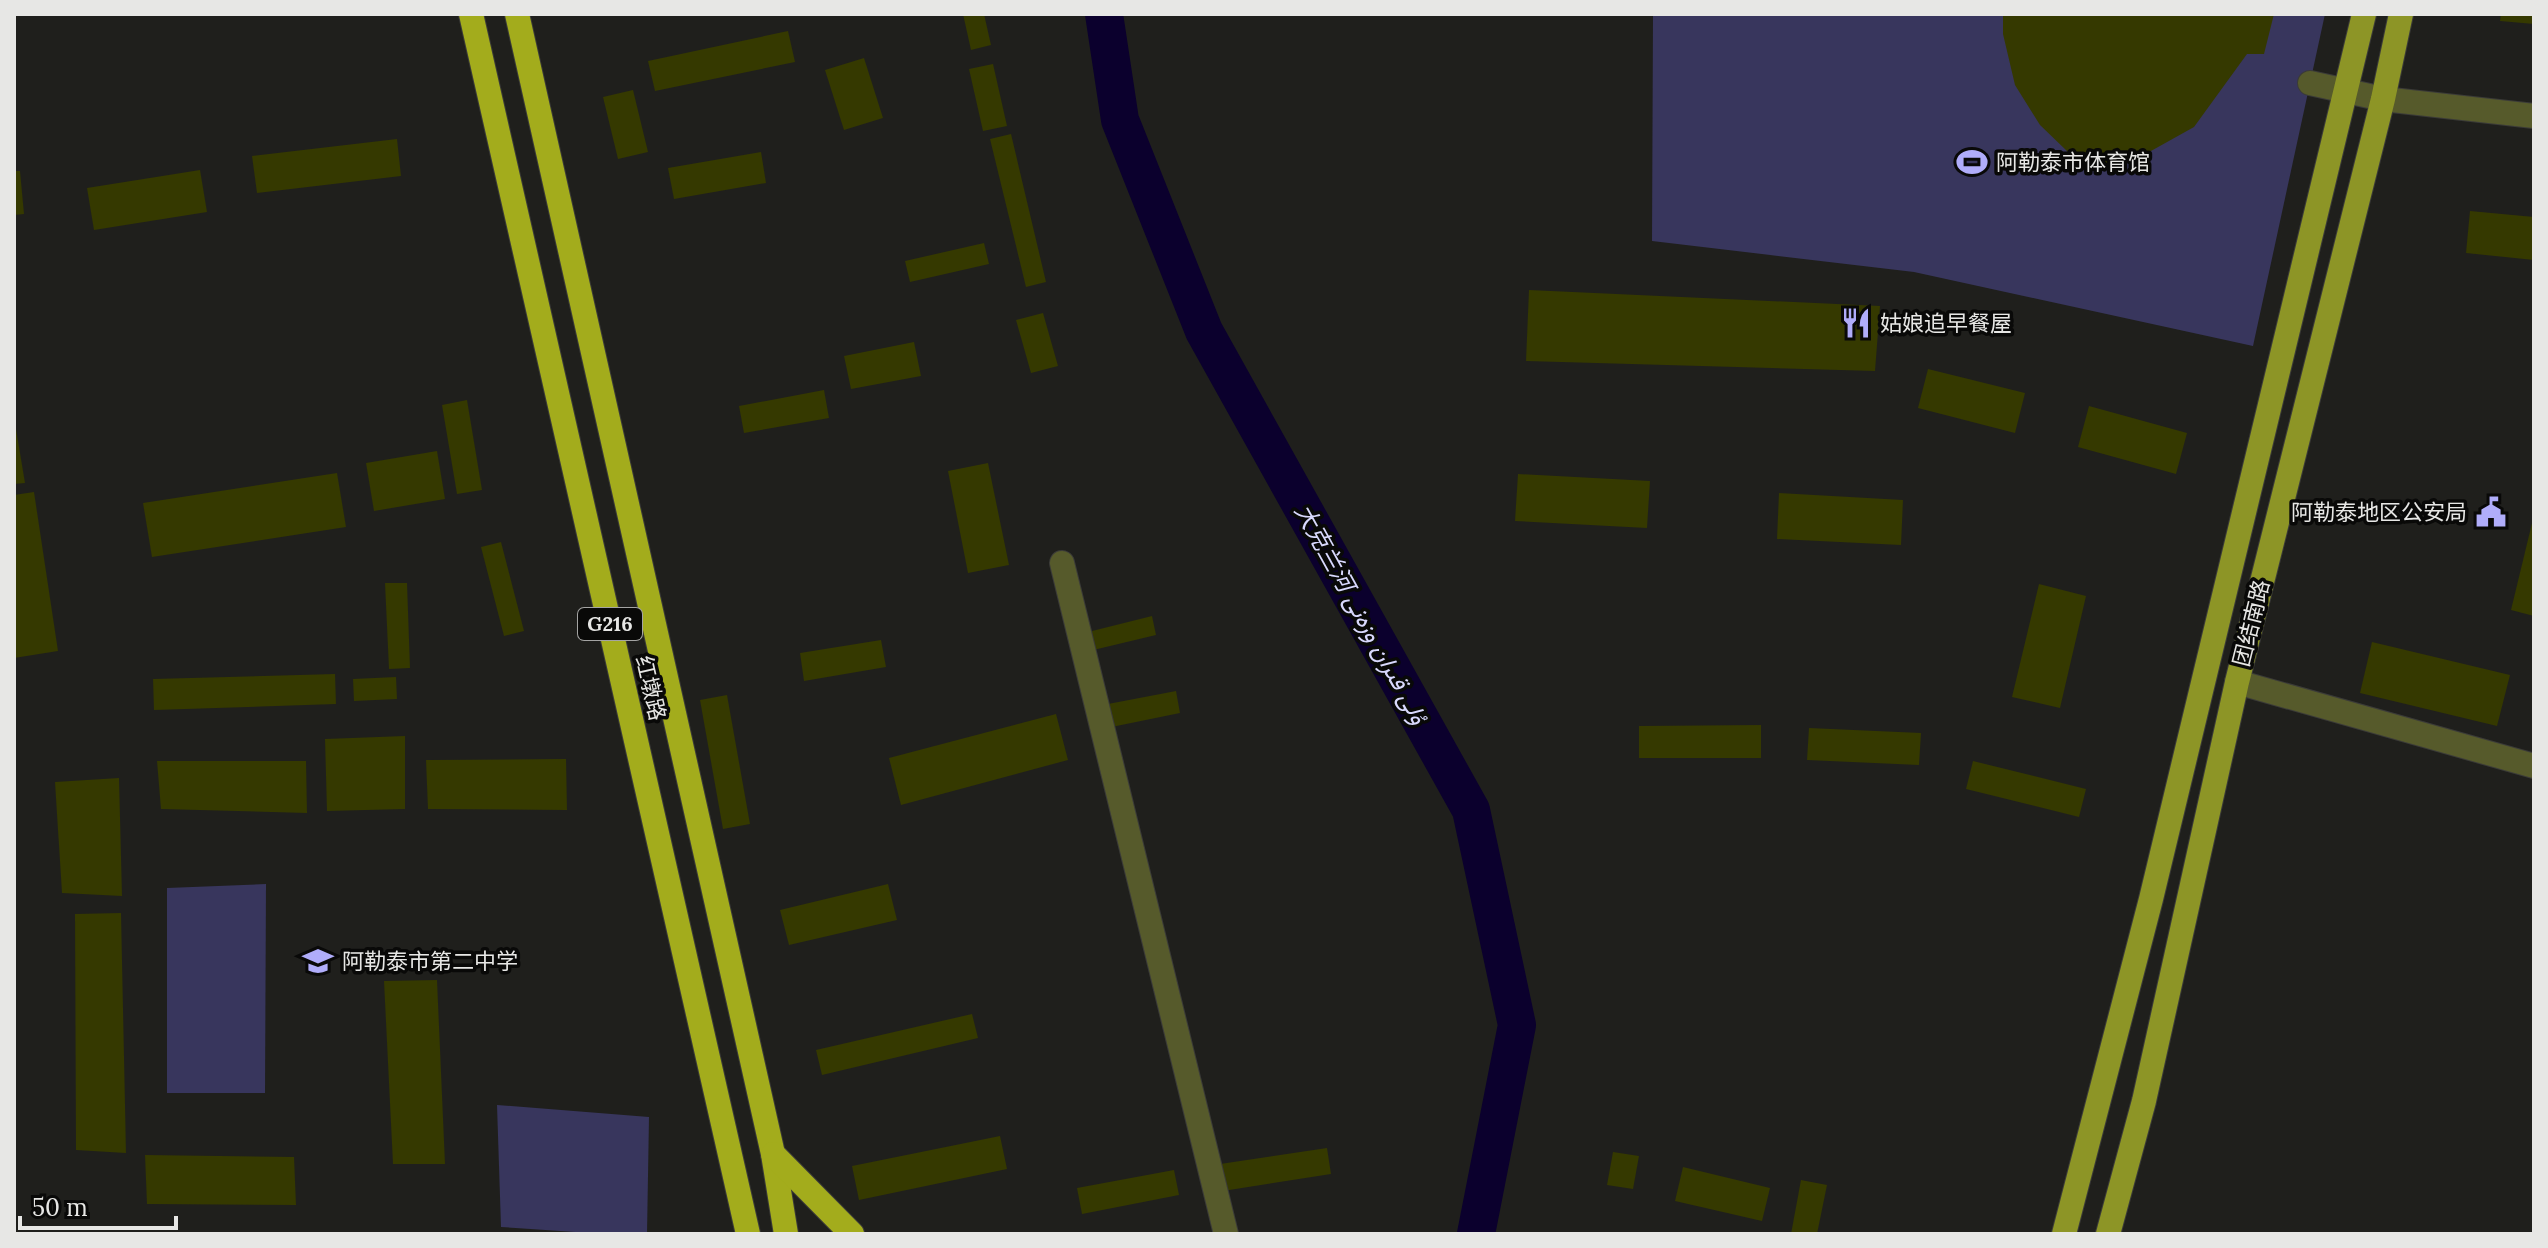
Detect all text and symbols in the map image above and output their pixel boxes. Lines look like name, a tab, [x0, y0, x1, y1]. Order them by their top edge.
sports icon: 阿勒泰市体育馆	[1955, 145, 1989, 179]
place label: 阿勒泰市体育馆	[1996, 148, 2150, 176]
restaurant icon: 姑娘追早餐屋	[1839, 306, 1873, 340]
place label: 姑娘追早餐屋	[1880, 309, 2012, 337]
public building icon: 阿勒泰地区公安局	[2474, 495, 2508, 529]
water label: 大克兰河 ۇلى قىران وزەنى	[1288, 498, 1436, 731]
place label: 阿勒泰地区公安局	[2291, 498, 2467, 526]
street label: 团结南路	[2227, 577, 2275, 669]
road number: G216	[578, 608, 642, 640]
street label: 红墩路	[630, 653, 672, 723]
school or university icon: 阿勒泰市第二中学	[301, 944, 335, 978]
place label: 阿勒泰市第二中学	[342, 947, 518, 975]
scale bar	[20, 1180, 176, 1230]
text: 50 m	[32, 1192, 88, 1223]

